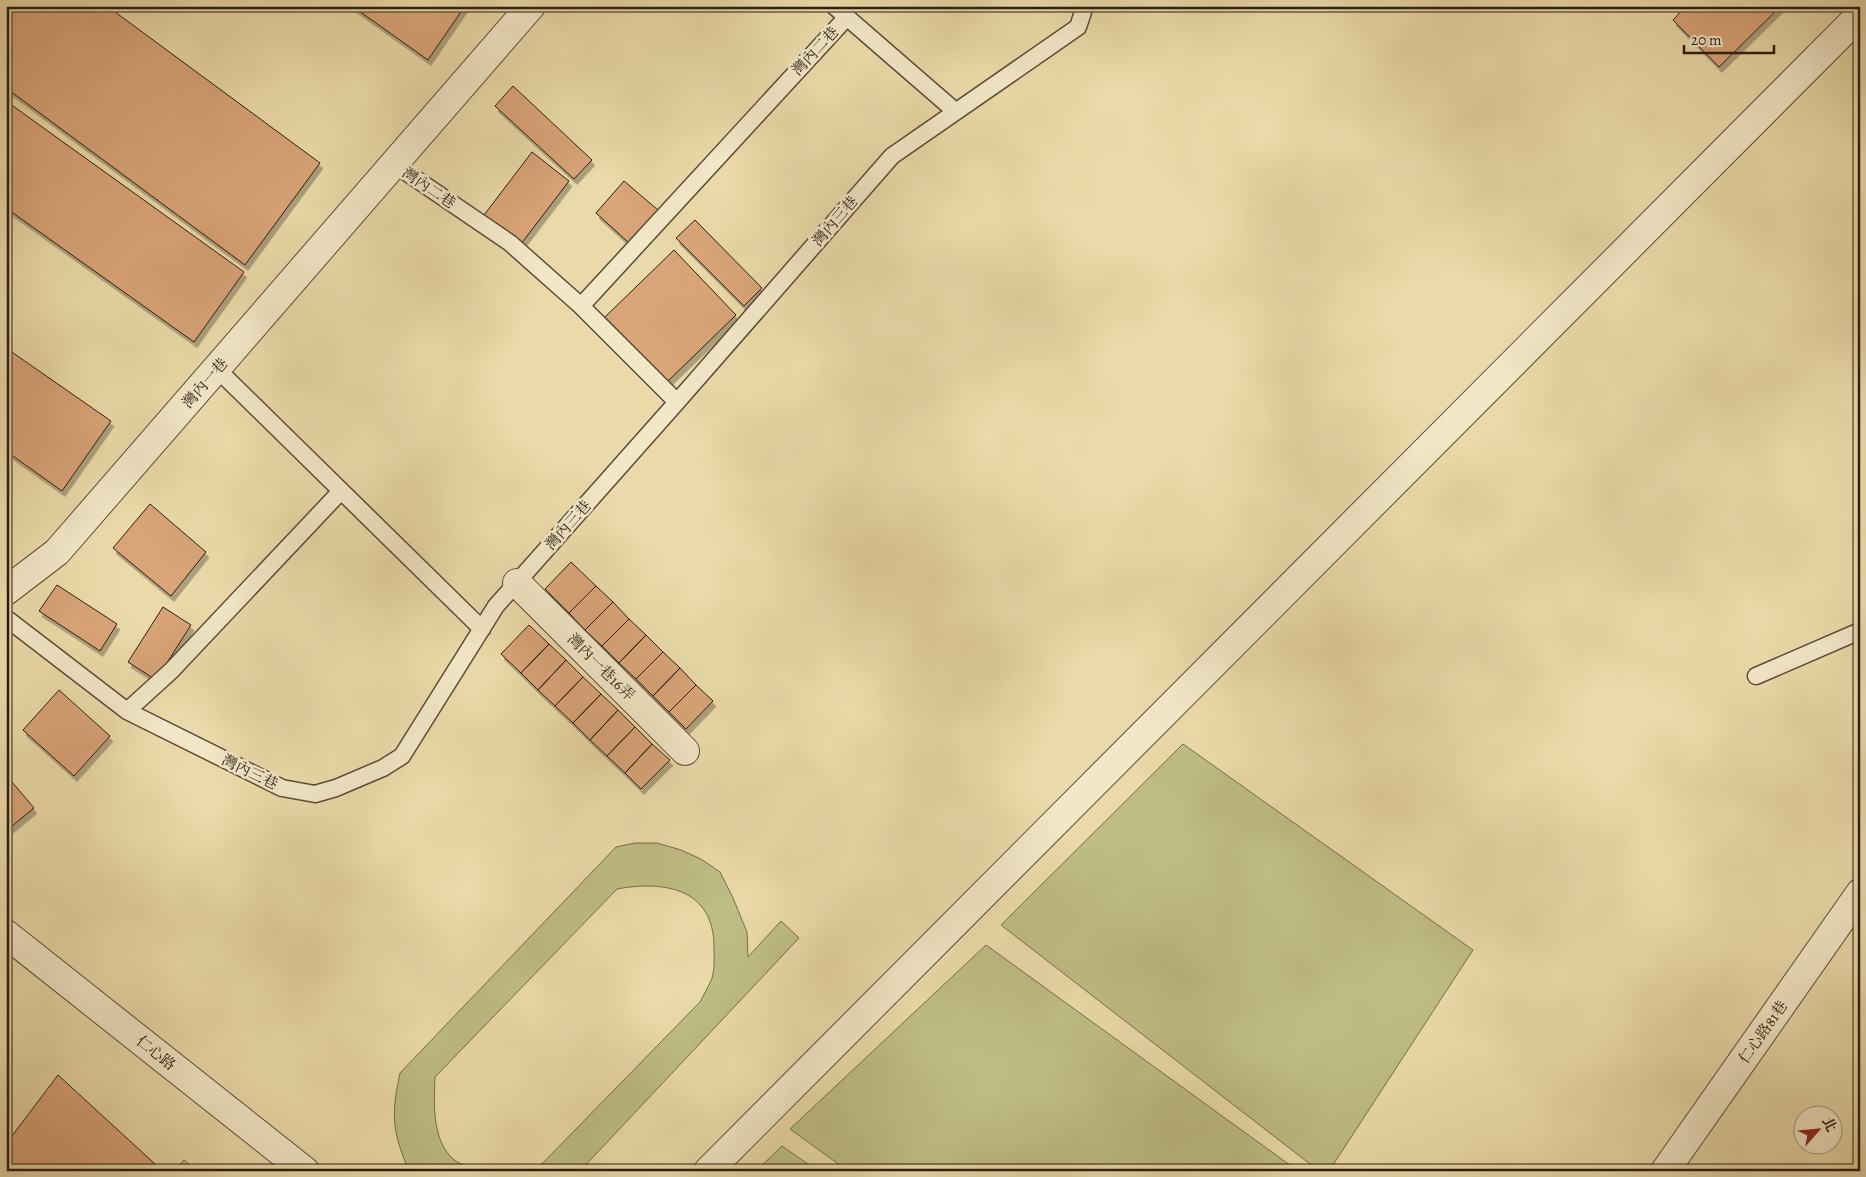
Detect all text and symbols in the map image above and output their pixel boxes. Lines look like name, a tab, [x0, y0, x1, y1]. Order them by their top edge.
street label: 灣內二巷	[787, 22, 843, 80]
scale bar	[1684, 22, 1774, 54]
text: 20 m	[1691, 30, 1722, 50]
street label: 灣內二巷	[399, 163, 459, 213]
street label: 灣內三巷	[808, 192, 862, 250]
street label: 灣內一巷	[178, 354, 232, 412]
street label: 灣內三巷	[540, 496, 596, 554]
street label: 灣內一巷16弄	[563, 629, 639, 705]
street label: 灣內三巷	[219, 750, 281, 794]
street label: 仁心路81巷	[1734, 997, 1792, 1067]
street label: 仁心路	[132, 1031, 180, 1075]
north arrow	[1794, 1104, 1844, 1154]
text: 北	[1817, 1114, 1841, 1135]

